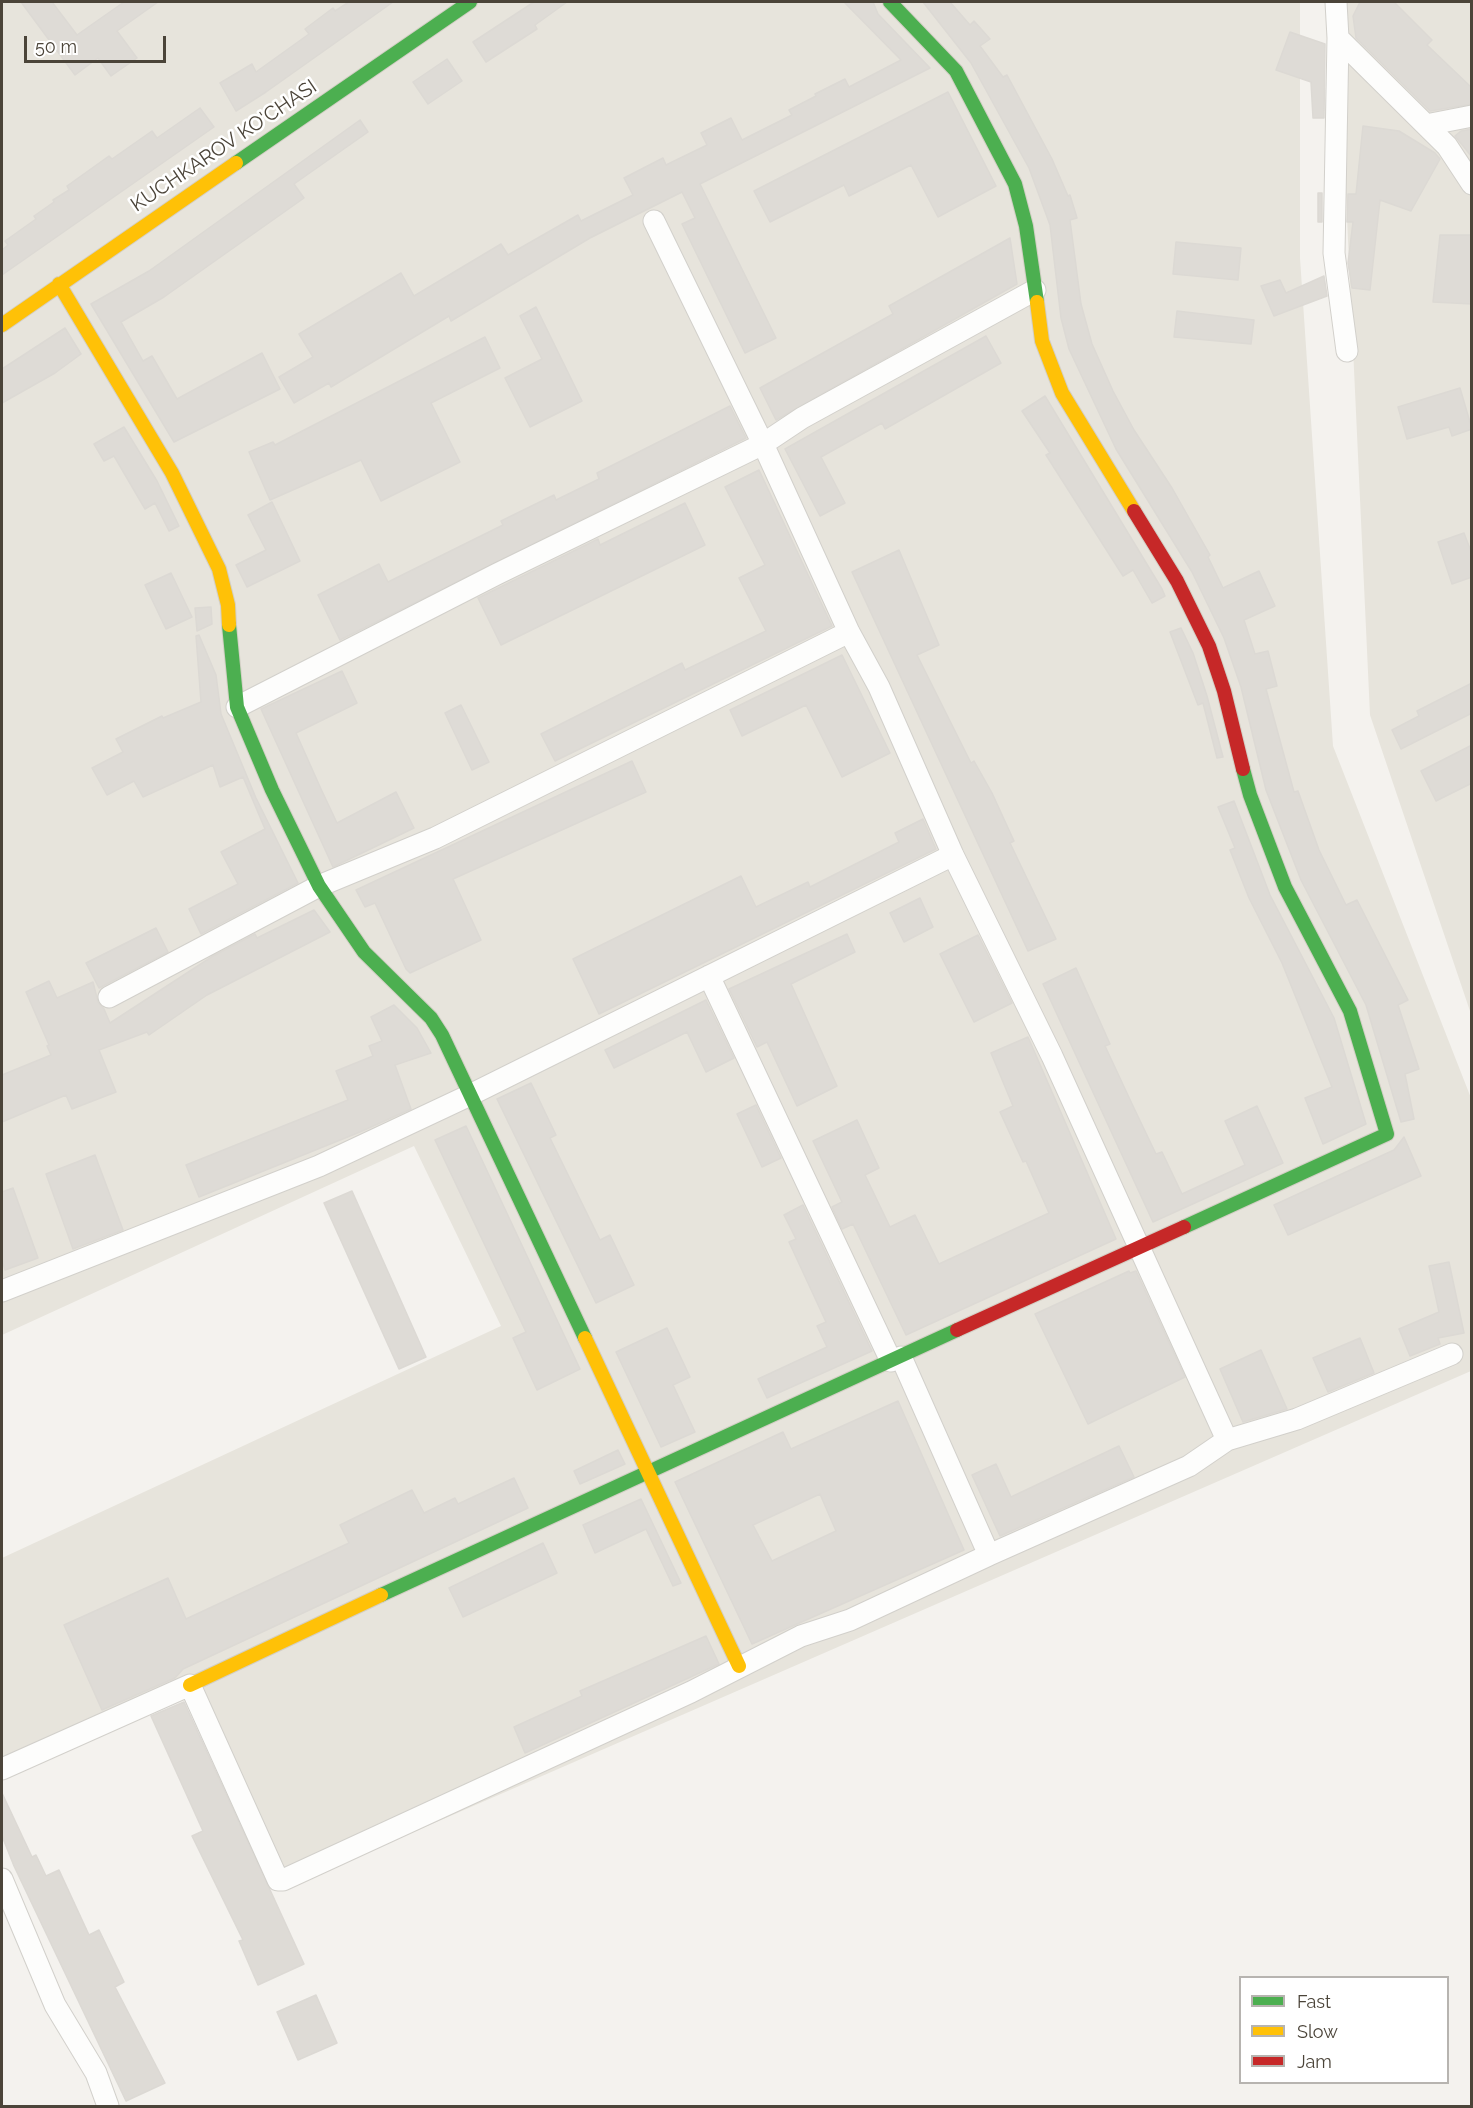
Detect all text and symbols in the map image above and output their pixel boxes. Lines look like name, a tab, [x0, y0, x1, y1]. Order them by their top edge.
scale bar	[27, 24, 170, 62]
text: 50 m	[35, 36, 77, 57]
street label: KUCHKAROV KO'CHASI	[127, 75, 321, 217]
legend	[1239, 1976, 1449, 2084]
text: Fast	[1297, 1991, 1331, 2012]
text: Slow	[1297, 2021, 1338, 2042]
text: Jam	[1297, 2051, 1332, 2072]

